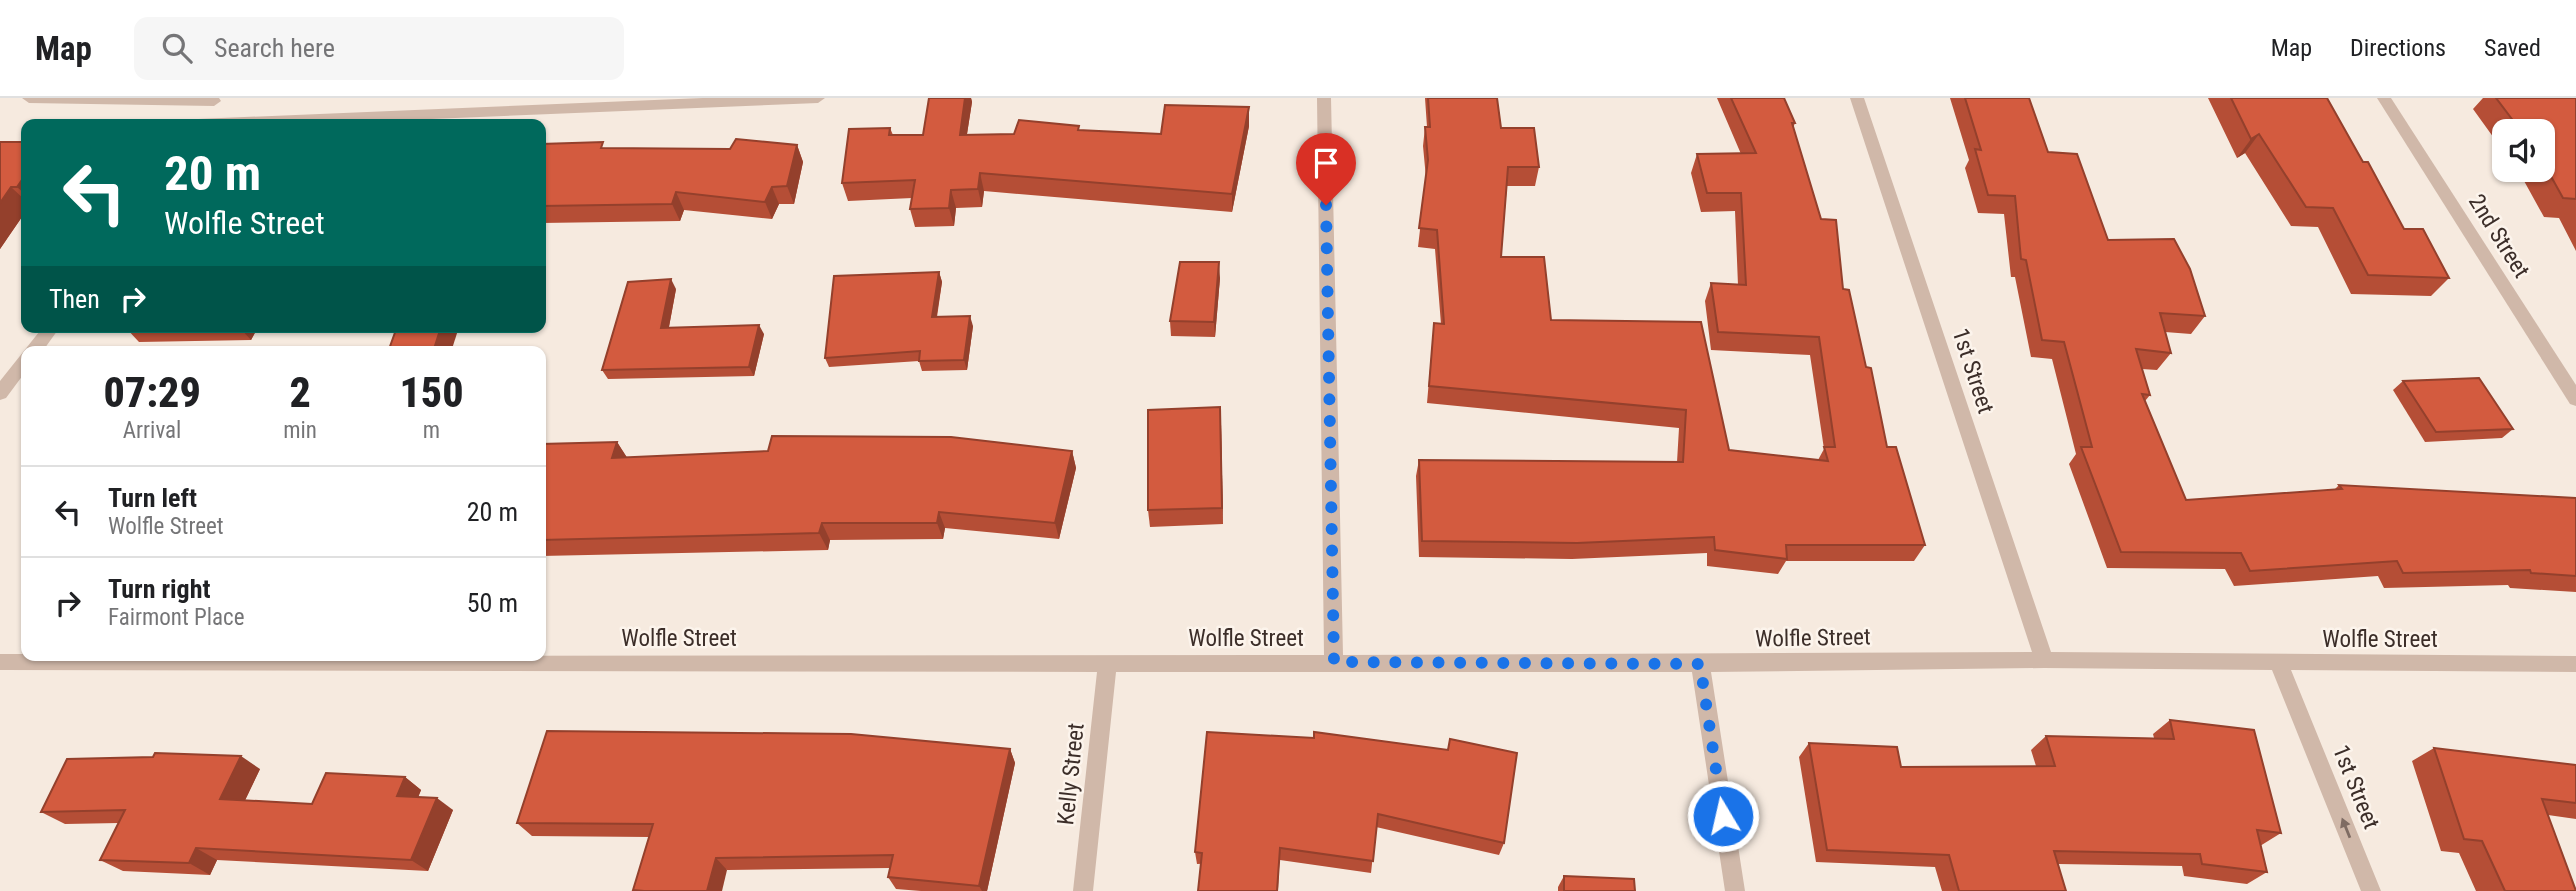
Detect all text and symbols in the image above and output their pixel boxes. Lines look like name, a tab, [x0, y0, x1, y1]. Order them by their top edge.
search box	[134, 17, 624, 80]
text: Map	[35, 29, 92, 68]
icon: search	[158, 29, 196, 67]
text: Search here	[214, 33, 335, 63]
text: Map	[2271, 34, 2312, 62]
text: Directions	[2350, 34, 2446, 62]
text: Saved	[2484, 34, 2541, 62]
map controls	[2492, 119, 2555, 182]
button: sound	[2492, 119, 2555, 182]
pin	[1296, 133, 1356, 205]
icon: arrive	[1307, 144, 1345, 182]
text: 20 m	[164, 145, 261, 202]
icon: left	[49, 147, 140, 238]
street label: 2nd Street	[2463, 189, 2535, 283]
text: Wolfle Street	[164, 204, 325, 242]
icon: right	[114, 280, 152, 318]
text: Then	[49, 284, 100, 314]
street label: 1st Street	[1947, 325, 1999, 417]
text: 07:29	[103, 368, 201, 417]
text: 2	[289, 368, 311, 417]
text: 150	[399, 368, 464, 417]
text: Arrival	[123, 417, 181, 444]
text: min	[283, 417, 317, 444]
text: m	[423, 417, 440, 444]
text: Turn left	[108, 483, 197, 513]
icon: left	[49, 493, 87, 531]
text: 20 m	[467, 497, 518, 527]
text: Wolfle Street	[108, 513, 224, 540]
text: Turn right	[108, 574, 210, 604]
icon: right	[49, 584, 87, 622]
text: 50 m	[467, 588, 518, 618]
text: Fairmont Place	[108, 604, 245, 631]
street label: Wolfle Street	[1755, 623, 1871, 653]
street label: Wolfle Street	[621, 625, 737, 652]
street label: Wolfle Street	[1188, 625, 1304, 652]
street label: Wolfle Street	[2322, 626, 2438, 653]
street label: Kelly Street	[1052, 722, 1090, 826]
street label: 1st Street	[2327, 741, 2385, 833]
position arrow	[1686, 779, 1760, 853]
one-way arrow	[2340, 817, 2351, 838]

